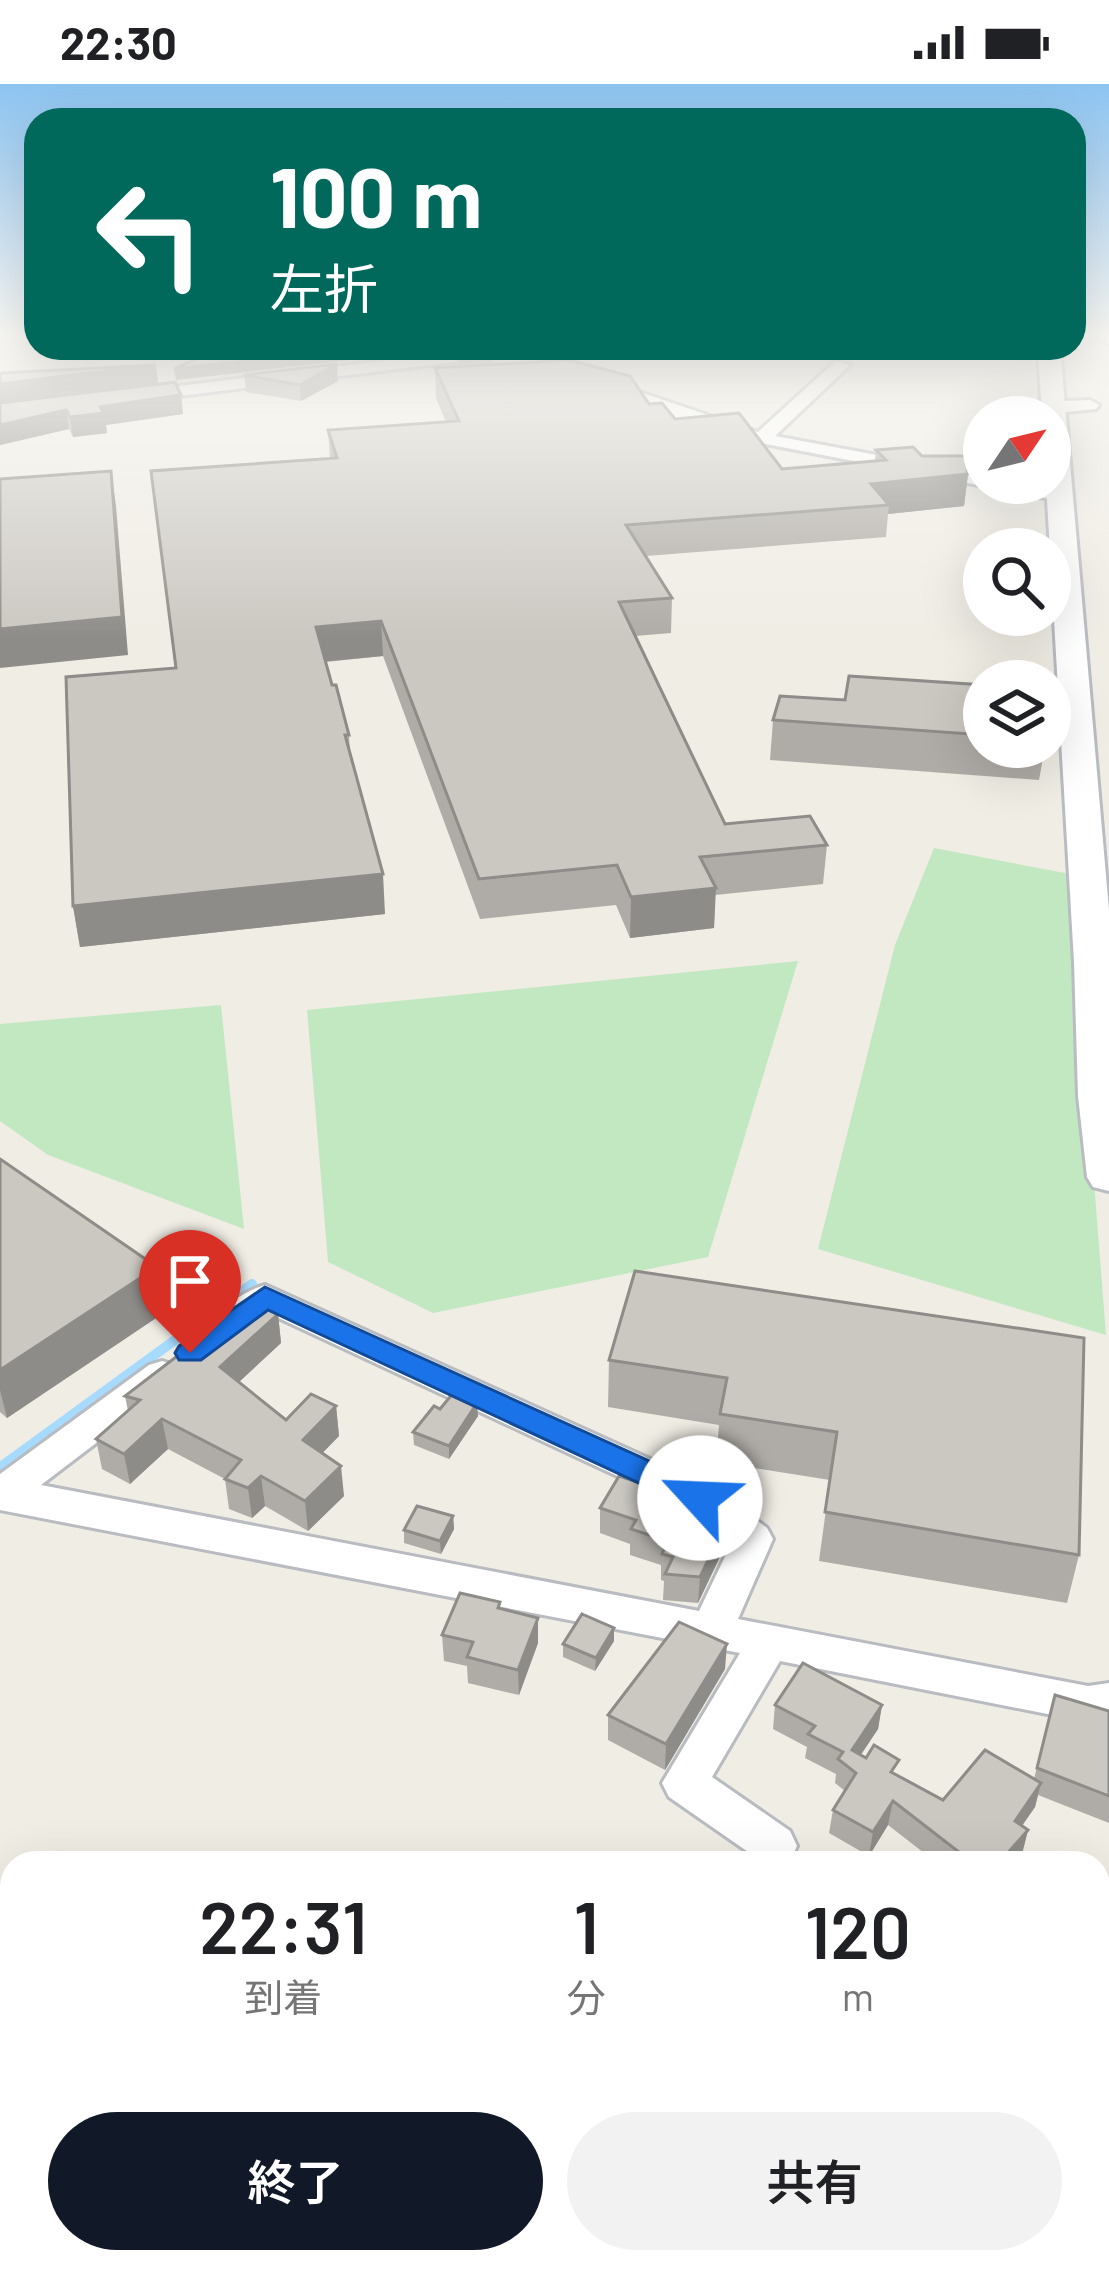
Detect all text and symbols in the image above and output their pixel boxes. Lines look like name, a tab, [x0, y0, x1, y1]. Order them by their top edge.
text: 22:30	[60, 15, 177, 69]
text: 100 m	[270, 144, 482, 245]
icon: left	[72, 156, 228, 312]
text: 左折	[270, 255, 378, 320]
north arrow	[963, 396, 1071, 504]
map controls	[963, 396, 1071, 768]
button: search	[963, 528, 1071, 636]
button: layers	[963, 660, 1071, 768]
pin	[139, 1230, 241, 1353]
icon: arrive	[157, 1248, 223, 1314]
position arrow	[637, 1435, 763, 1561]
text: 22:31	[199, 1882, 367, 1968]
text: 1	[573, 1882, 599, 1968]
text: 120	[805, 1887, 911, 1973]
text: m	[842, 1972, 874, 2019]
text: 到着	[244, 1973, 322, 2020]
text: 分	[567, 1973, 606, 2020]
button: 終了	[48, 2112, 543, 2250]
button: 共有	[567, 2112, 1062, 2250]

